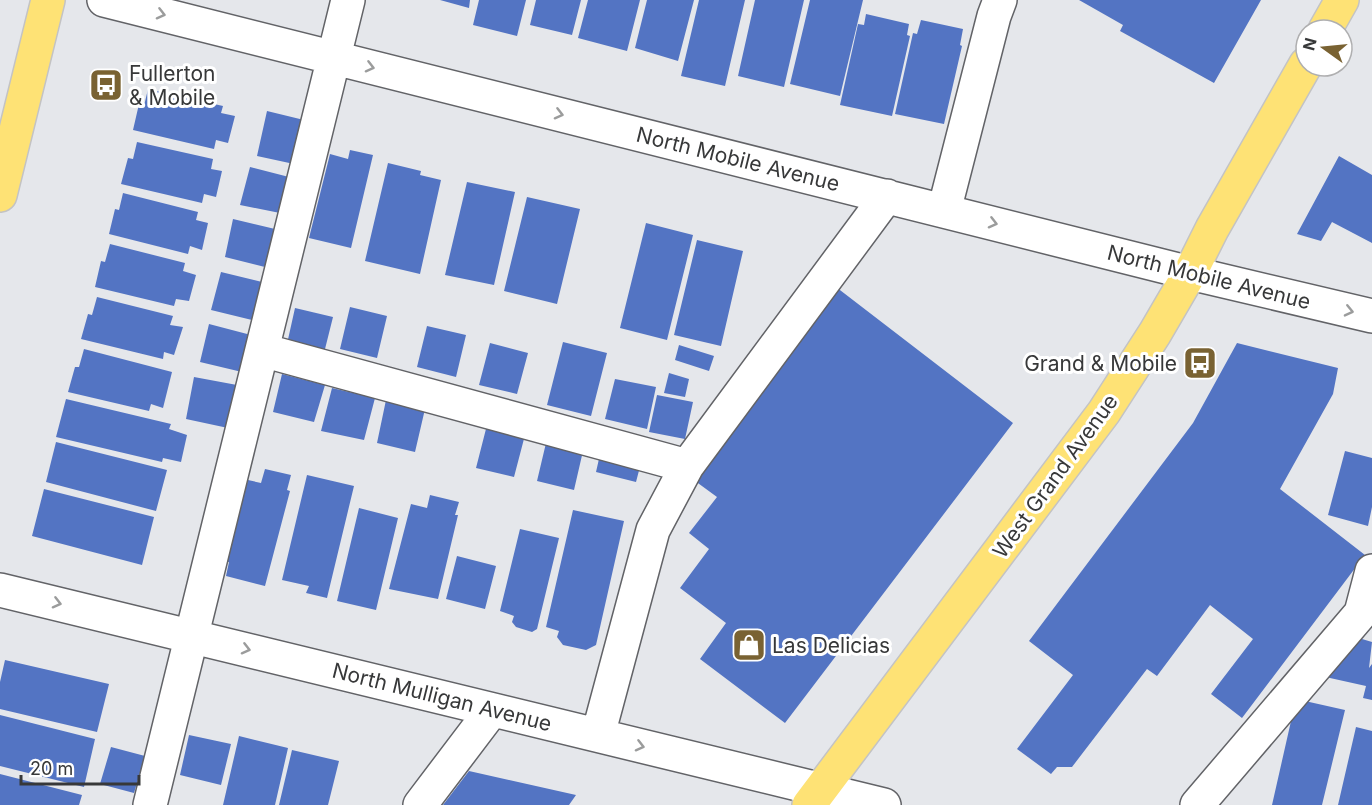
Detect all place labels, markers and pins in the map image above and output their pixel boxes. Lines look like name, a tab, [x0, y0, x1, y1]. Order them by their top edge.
place label: Fullerton & Mobile	[129, 61, 215, 110]
bus stop icon: Fullerton & Mobile	[88, 67, 124, 103]
bus stop icon: Grand & Mobile	[1182, 345, 1218, 381]
place label: Grand & Mobile	[1024, 351, 1177, 376]
shop icon: Las Delicias	[731, 627, 767, 663]
place label: Las Delicias	[772, 633, 890, 658]

